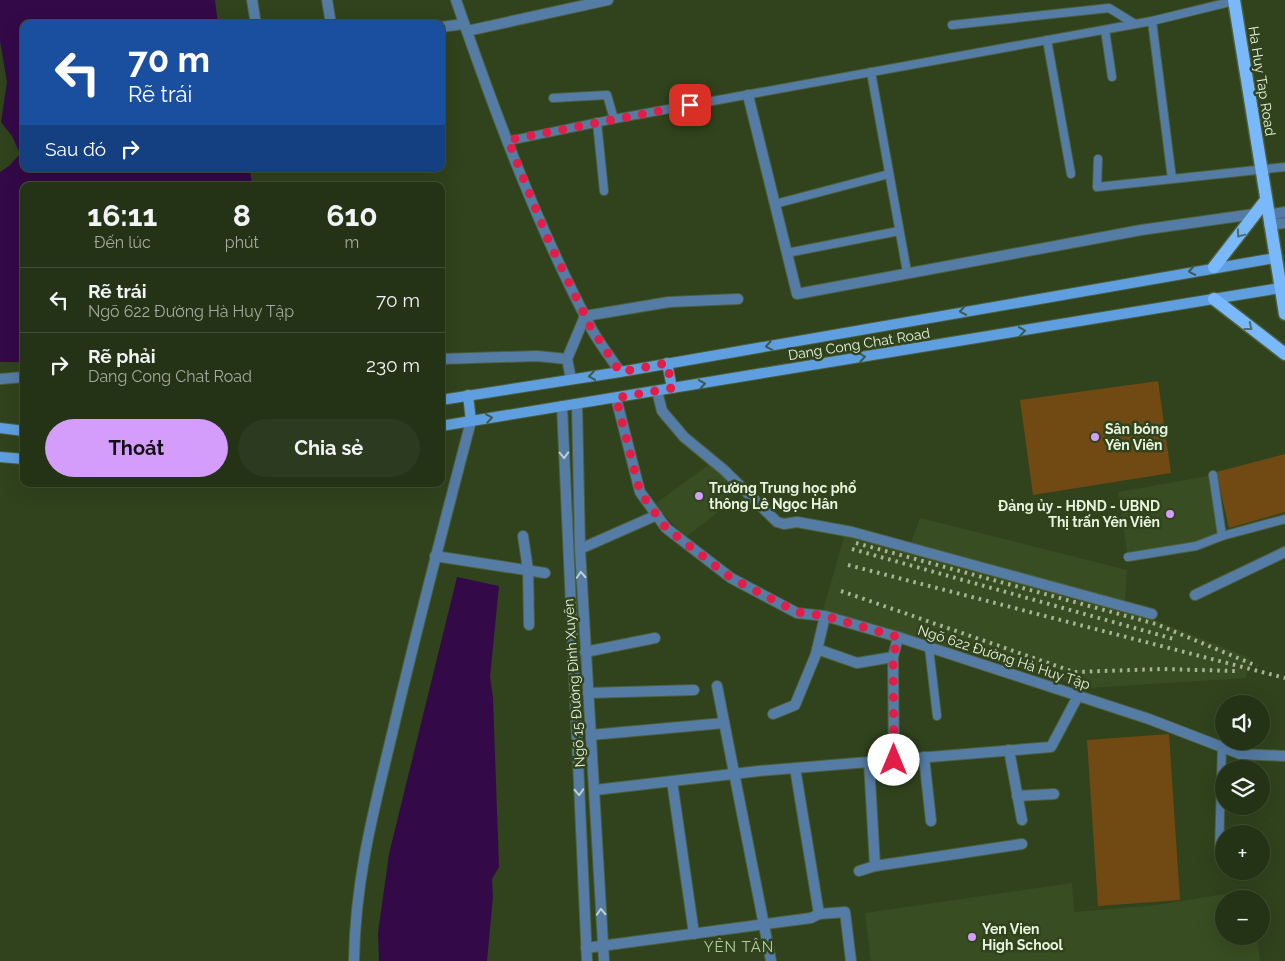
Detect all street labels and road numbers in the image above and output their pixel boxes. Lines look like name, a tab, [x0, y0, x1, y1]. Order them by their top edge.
street label: Ha Huy Tap Road	[1245, 25, 1279, 137]
street label: Dang Cong Chat Road	[787, 325, 931, 363]
street label: Ngõ 15 Đường Đình Xuyên	[560, 598, 588, 768]
street label: Ngõ 622 Đường Hà Huy Tập	[916, 622, 1093, 693]

